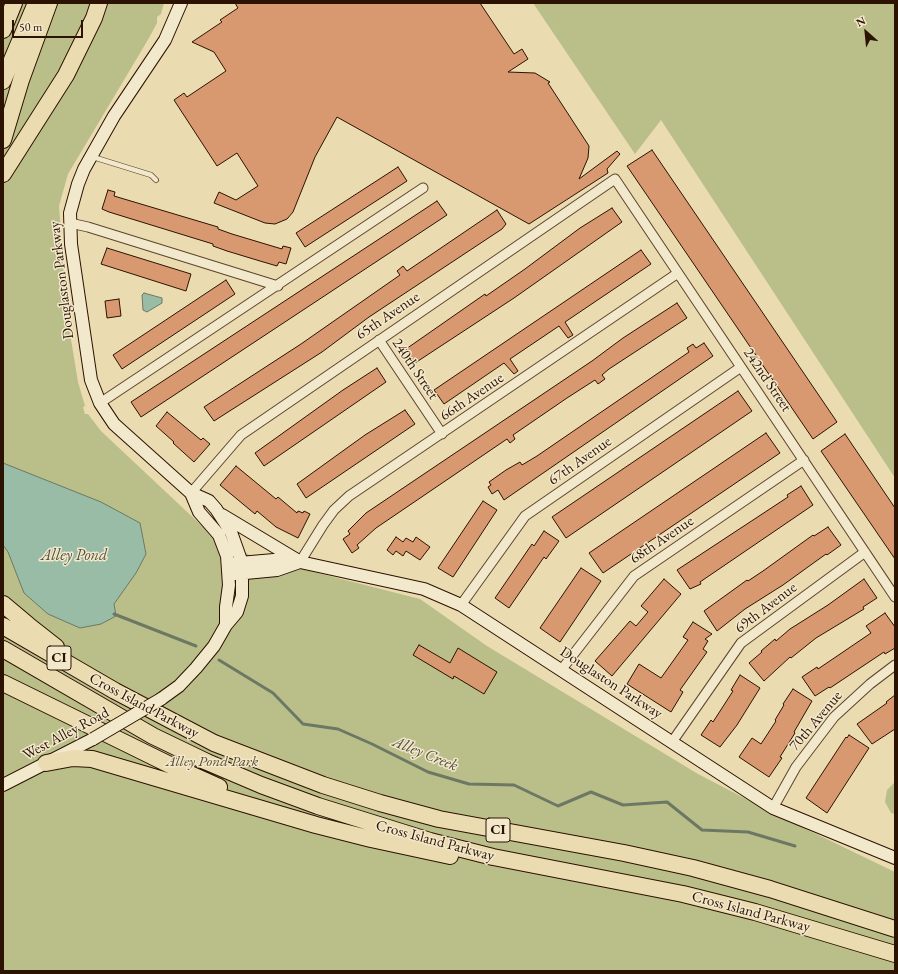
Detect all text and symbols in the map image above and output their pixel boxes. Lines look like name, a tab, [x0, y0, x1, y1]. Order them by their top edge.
scale bar	[14, 12, 85, 38]
north arrow	[846, 12, 886, 52]
text: N	[853, 13, 868, 30]
text: 50 m	[19, 19, 42, 35]
street label: Douglaston Parkway	[46, 220, 78, 340]
street label: 65th Avenue	[353, 288, 423, 344]
street label: 240th Street	[388, 335, 442, 403]
street label: 242nd Street	[739, 345, 795, 415]
street label: 66th Avenue	[437, 369, 507, 425]
street label: 67th Avenue	[545, 433, 615, 489]
street label: 68th Avenue	[627, 512, 697, 568]
water label: Alley Pond	[41, 546, 107, 566]
street label: 69th Avenue	[731, 579, 801, 637]
street label: Douglaston Parkway	[556, 643, 666, 723]
road number: CI	[47, 646, 71, 670]
street label: Cross Island Parkway	[86, 669, 202, 743]
street label: 70th Avenue	[786, 687, 846, 755]
street label: West Alley Road	[20, 704, 112, 764]
water label: Alley Creek	[390, 732, 460, 776]
park label: Alley Pond Park	[166, 753, 258, 771]
street label: Cross Island Parkway	[374, 817, 496, 865]
road number: CI	[486, 818, 510, 842]
street label: Cross Island Parkway	[690, 888, 812, 936]

